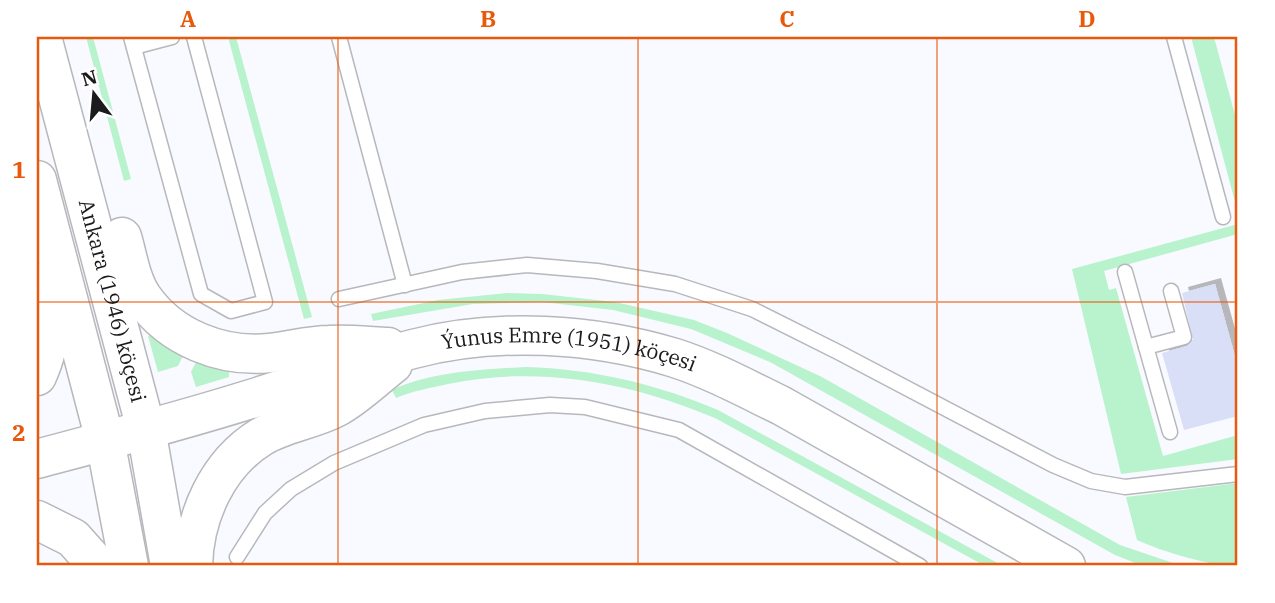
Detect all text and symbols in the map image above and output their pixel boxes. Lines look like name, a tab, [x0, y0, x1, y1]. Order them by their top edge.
text: A	[180, 3, 196, 33]
text: B	[480, 3, 496, 33]
text: C	[779, 3, 795, 33]
text: D	[1078, 3, 1096, 33]
north arrow	[60, 60, 130, 130]
text: N	[79, 64, 100, 91]
text: 1	[12, 154, 26, 184]
street label: Ankara (1946) köçesi	[73, 196, 153, 405]
street label: Ýunus Emre (1951) köçesi	[439, 320, 701, 378]
text: 2	[12, 417, 26, 447]

